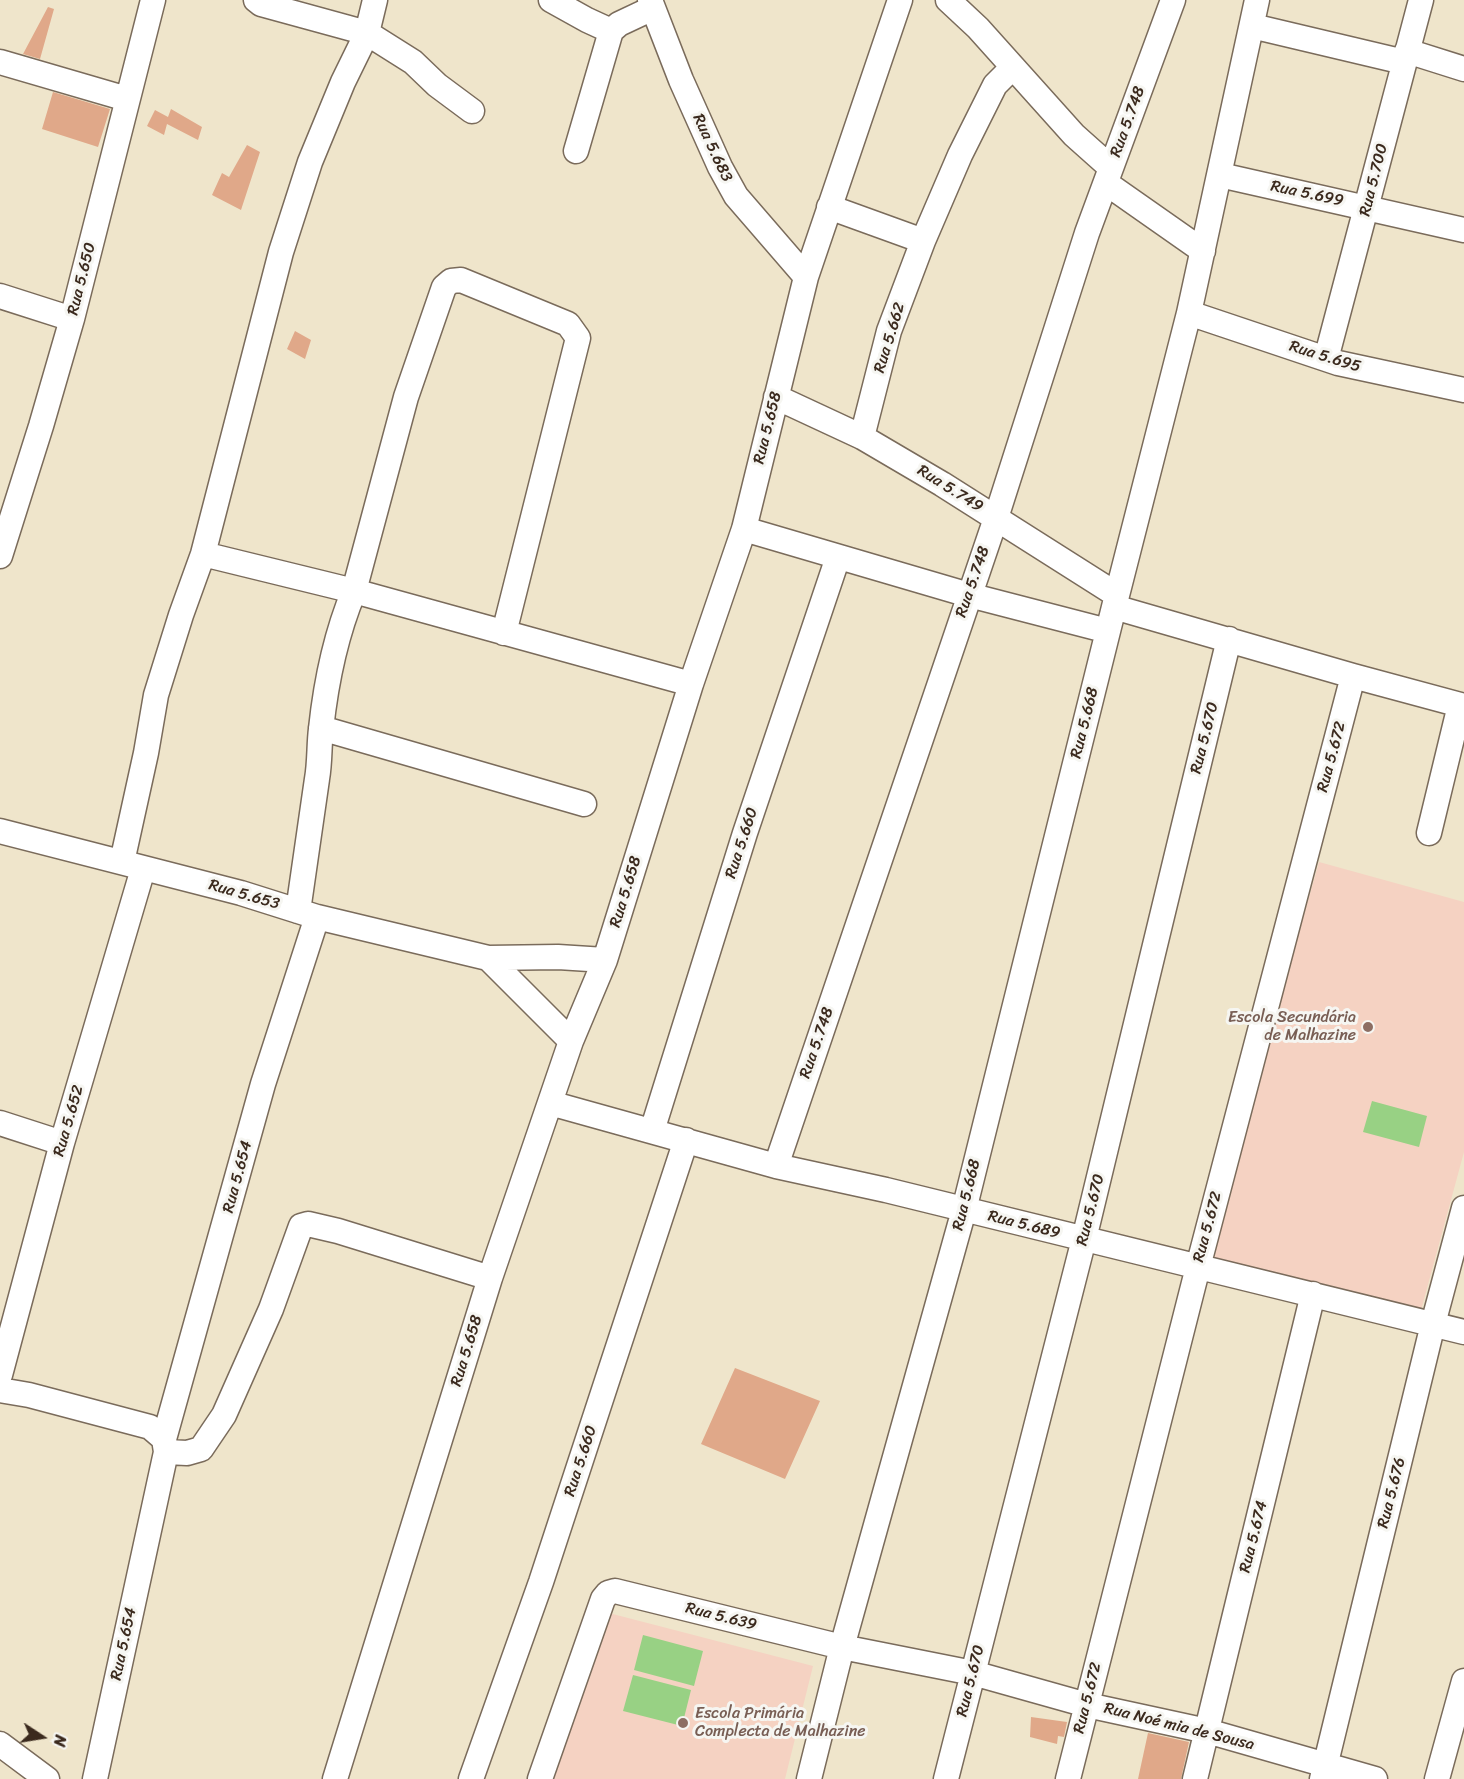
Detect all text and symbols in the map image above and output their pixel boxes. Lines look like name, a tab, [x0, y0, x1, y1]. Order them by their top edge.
street label: Rua 5.748	[1106, 84, 1150, 160]
street label: Rua 5.683	[688, 111, 736, 185]
street label: Rua 5.700	[1356, 142, 1392, 218]
street label: Rua 5.699	[1269, 177, 1345, 211]
street label: Rua 5.650	[64, 241, 100, 317]
street label: Rua 5.662	[870, 301, 910, 375]
street label: Rua 5.695	[1287, 337, 1363, 377]
street label: Rua 5.658	[750, 390, 786, 466]
street label: Rua 5.749	[914, 461, 986, 517]
street label: Rua 5.748	[952, 544, 994, 620]
street label: Rua 5.668	[1067, 685, 1103, 761]
street label: Rua 5.670	[1187, 700, 1223, 776]
street label: Rua 5.672	[1313, 719, 1351, 795]
street label: Rua 5.660	[722, 805, 762, 881]
street label: Rua 5.658	[606, 854, 646, 930]
street label: Rua 5.653	[206, 876, 282, 914]
street label: Rua 5.748	[796, 1005, 838, 1081]
place label: Escola Secundária de Malhazine	[1228, 1008, 1356, 1046]
marker: Escola Secundária de Malhazine	[1361, 1020, 1375, 1034]
street label: Rua 5.652	[50, 1083, 88, 1159]
street label: Rua 5.654	[219, 1139, 257, 1215]
street label: Rua 5.668	[949, 1157, 985, 1233]
street label: Rua 5.670	[1073, 1172, 1109, 1248]
street label: Rua 5.672	[1189, 1189, 1227, 1265]
street label: Rua 5.689	[986, 1207, 1062, 1243]
street label: Rua 5.658	[447, 1313, 487, 1389]
street label: Rua 5.660	[561, 1423, 601, 1499]
street label: Rua 5.676	[1374, 1456, 1410, 1530]
street label: Rua 5.674	[1236, 1499, 1272, 1575]
street label: Rua 5.639	[683, 1599, 759, 1635]
street label: Rua 5.654	[107, 1606, 141, 1682]
street label: Rua 5.670	[953, 1643, 989, 1719]
street label: Rua 5.672	[1070, 1660, 1106, 1736]
street label: Rua Noé mia de Sousa	[1102, 1699, 1256, 1755]
place label: Escola Primária Complecta de Malhazine	[695, 1704, 866, 1742]
north arrow	[12, 1707, 72, 1767]
marker: Escola Primária Complecta de Malhazine	[676, 1716, 690, 1730]
text: N	[45, 1732, 75, 1749]

